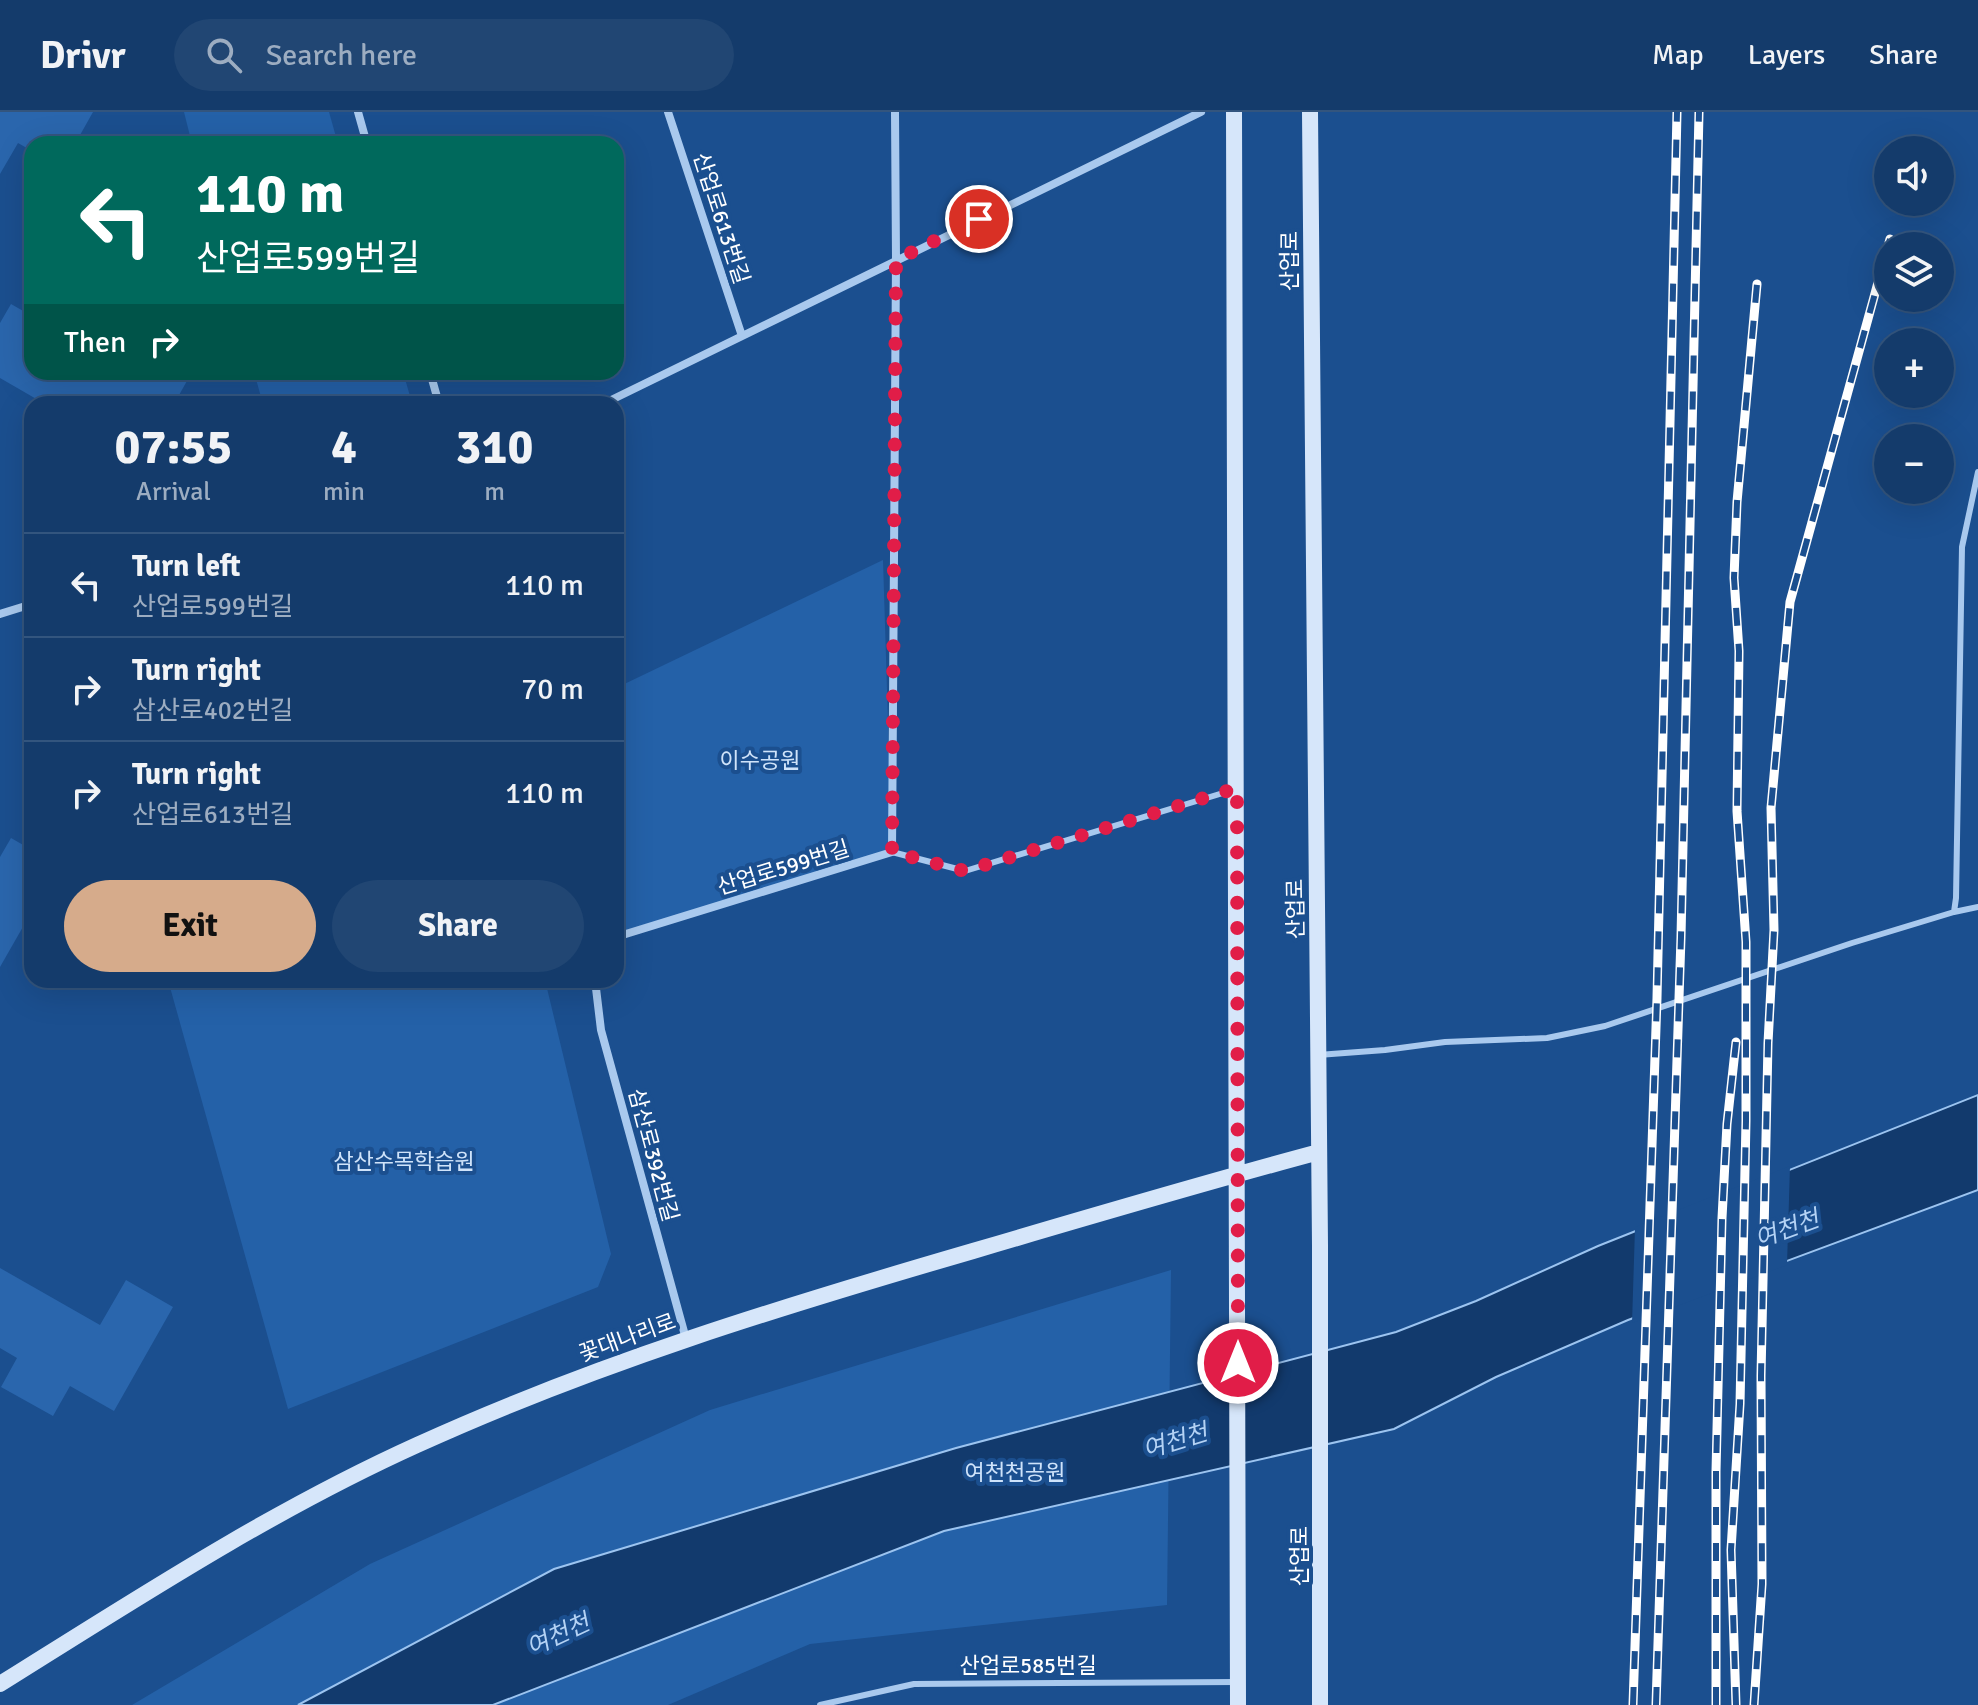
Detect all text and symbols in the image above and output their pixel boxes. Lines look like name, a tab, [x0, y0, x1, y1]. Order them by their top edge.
search box	[174, 19, 734, 91]
text: Drivr	[40, 32, 126, 79]
icon: search	[202, 33, 246, 77]
text: Search here	[266, 37, 417, 74]
text: Map	[1652, 38, 1704, 72]
text: Layers	[1748, 38, 1825, 72]
text: Share	[1869, 38, 1938, 72]
map controls	[1874, 136, 1954, 504]
button: sound	[1874, 136, 1954, 216]
street label: 산업로613번길	[688, 149, 756, 287]
text: 110 m	[196, 159, 344, 228]
icon: left	[64, 168, 168, 272]
pin	[945, 185, 1013, 253]
icon: arrive	[957, 197, 1001, 241]
street label: 산업로	[1276, 231, 1303, 291]
button: layers	[1874, 232, 1954, 312]
text: 산업로599번길	[196, 236, 420, 281]
icon: right	[142, 320, 186, 364]
text: Then	[64, 324, 126, 361]
button: +	[1874, 328, 1954, 408]
text: 07:55	[115, 418, 232, 477]
text: 4	[331, 418, 357, 477]
text: 310	[456, 418, 533, 477]
button: −	[1874, 424, 1954, 504]
text: Arrival	[136, 476, 211, 508]
text: min	[323, 476, 365, 508]
text: m	[484, 476, 505, 508]
text: Turn left	[132, 548, 241, 585]
icon: left	[64, 563, 108, 607]
text: 110 m	[505, 567, 584, 604]
text: 산업로599번길	[132, 591, 294, 623]
text: Turn right	[132, 652, 261, 689]
icon: right	[64, 667, 108, 711]
text: 70 m	[521, 671, 584, 708]
text: 삼산로402번길	[132, 695, 294, 727]
park label: 이수공원	[720, 747, 800, 774]
text: Turn right	[132, 756, 261, 793]
icon: right	[64, 771, 108, 815]
text: 110 m	[505, 775, 584, 812]
text: 산업로613번길	[132, 799, 294, 831]
street label: 산업로599번길	[714, 835, 853, 900]
street label: 산업로	[1281, 878, 1310, 940]
button: Exit	[64, 880, 316, 972]
button: Share	[332, 880, 584, 972]
street label: 삼산로392번길	[623, 1086, 684, 1225]
park label: 삼산수목학습원	[333, 1148, 475, 1175]
water label: 여천천	[1751, 1203, 1826, 1254]
street label: 꽃대나리로	[575, 1307, 679, 1367]
position arrow	[1196, 1321, 1280, 1405]
water label: 여천천	[1139, 1416, 1214, 1465]
park label: 여천천공원	[964, 1459, 1066, 1486]
street label: 산업로	[1286, 1526, 1313, 1586]
water label: 여천천	[522, 1606, 597, 1663]
street label: 산업로585번길	[960, 1652, 1096, 1679]

